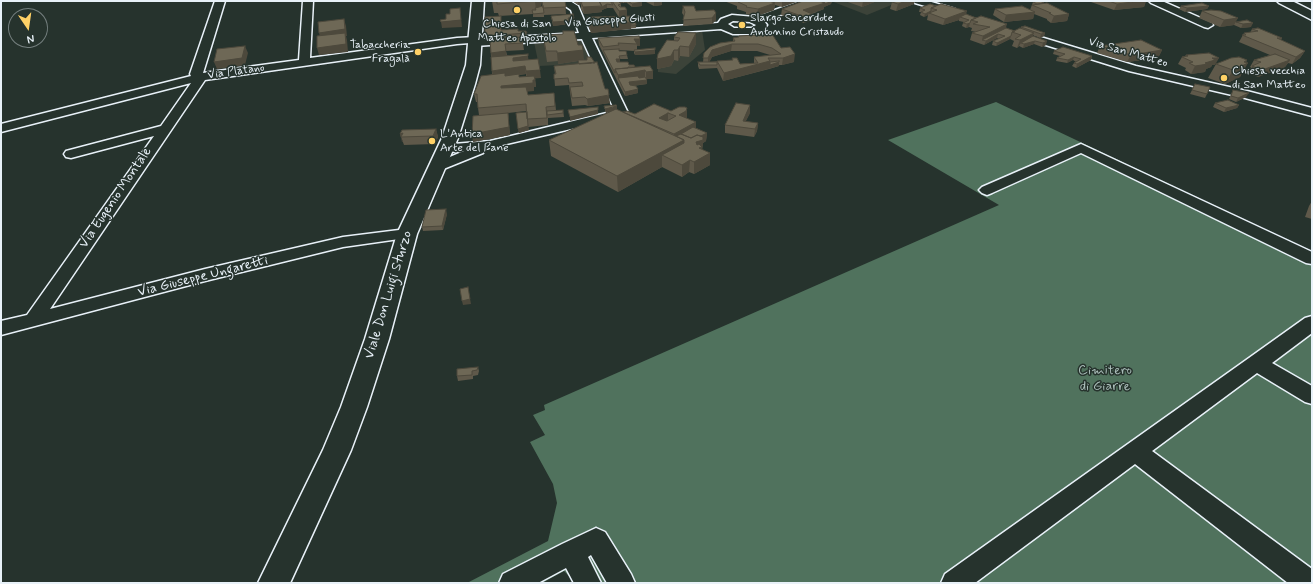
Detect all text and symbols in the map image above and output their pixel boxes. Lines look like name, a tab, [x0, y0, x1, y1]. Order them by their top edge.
marker: Chiesa di San Matteo Apostolo	[512, 5, 522, 15]
north arrow	[8, 8, 48, 48]
street label: Via Giuseppe Giusti	[565, 11, 655, 31]
place label: Slargo Sacerdote Antonino Cristaudo	[750, 11, 844, 39]
place label: Chiesa di San Matteo Apostolo	[478, 17, 556, 45]
marker: Slargo Sacerdote Antonino Cristaudo	[737, 20, 747, 30]
text: N	[25, 31, 36, 46]
street label: Via San Matteo	[1087, 35, 1169, 71]
place label: Tabaccheria Fragalà	[350, 38, 410, 66]
marker: Tabaccheria Fragalà	[413, 47, 423, 57]
street label: Via Platano	[207, 61, 265, 83]
place label: Chiesa vecchia di San Matteo	[1232, 64, 1306, 92]
marker: Chiesa vecchia di San Matteo	[1219, 73, 1229, 83]
place label: L'Antica Arte del Pane	[440, 127, 509, 155]
marker: L'Antica Arte del Pane	[427, 136, 437, 146]
street label: Via Eugenio Montale	[76, 144, 156, 252]
street label: Viale Don Luigi Sturzo	[362, 229, 416, 361]
street label: Via Giuseppe Ungaretti	[136, 253, 270, 301]
park label: Cimitero di Giarre	[1078, 363, 1132, 396]

